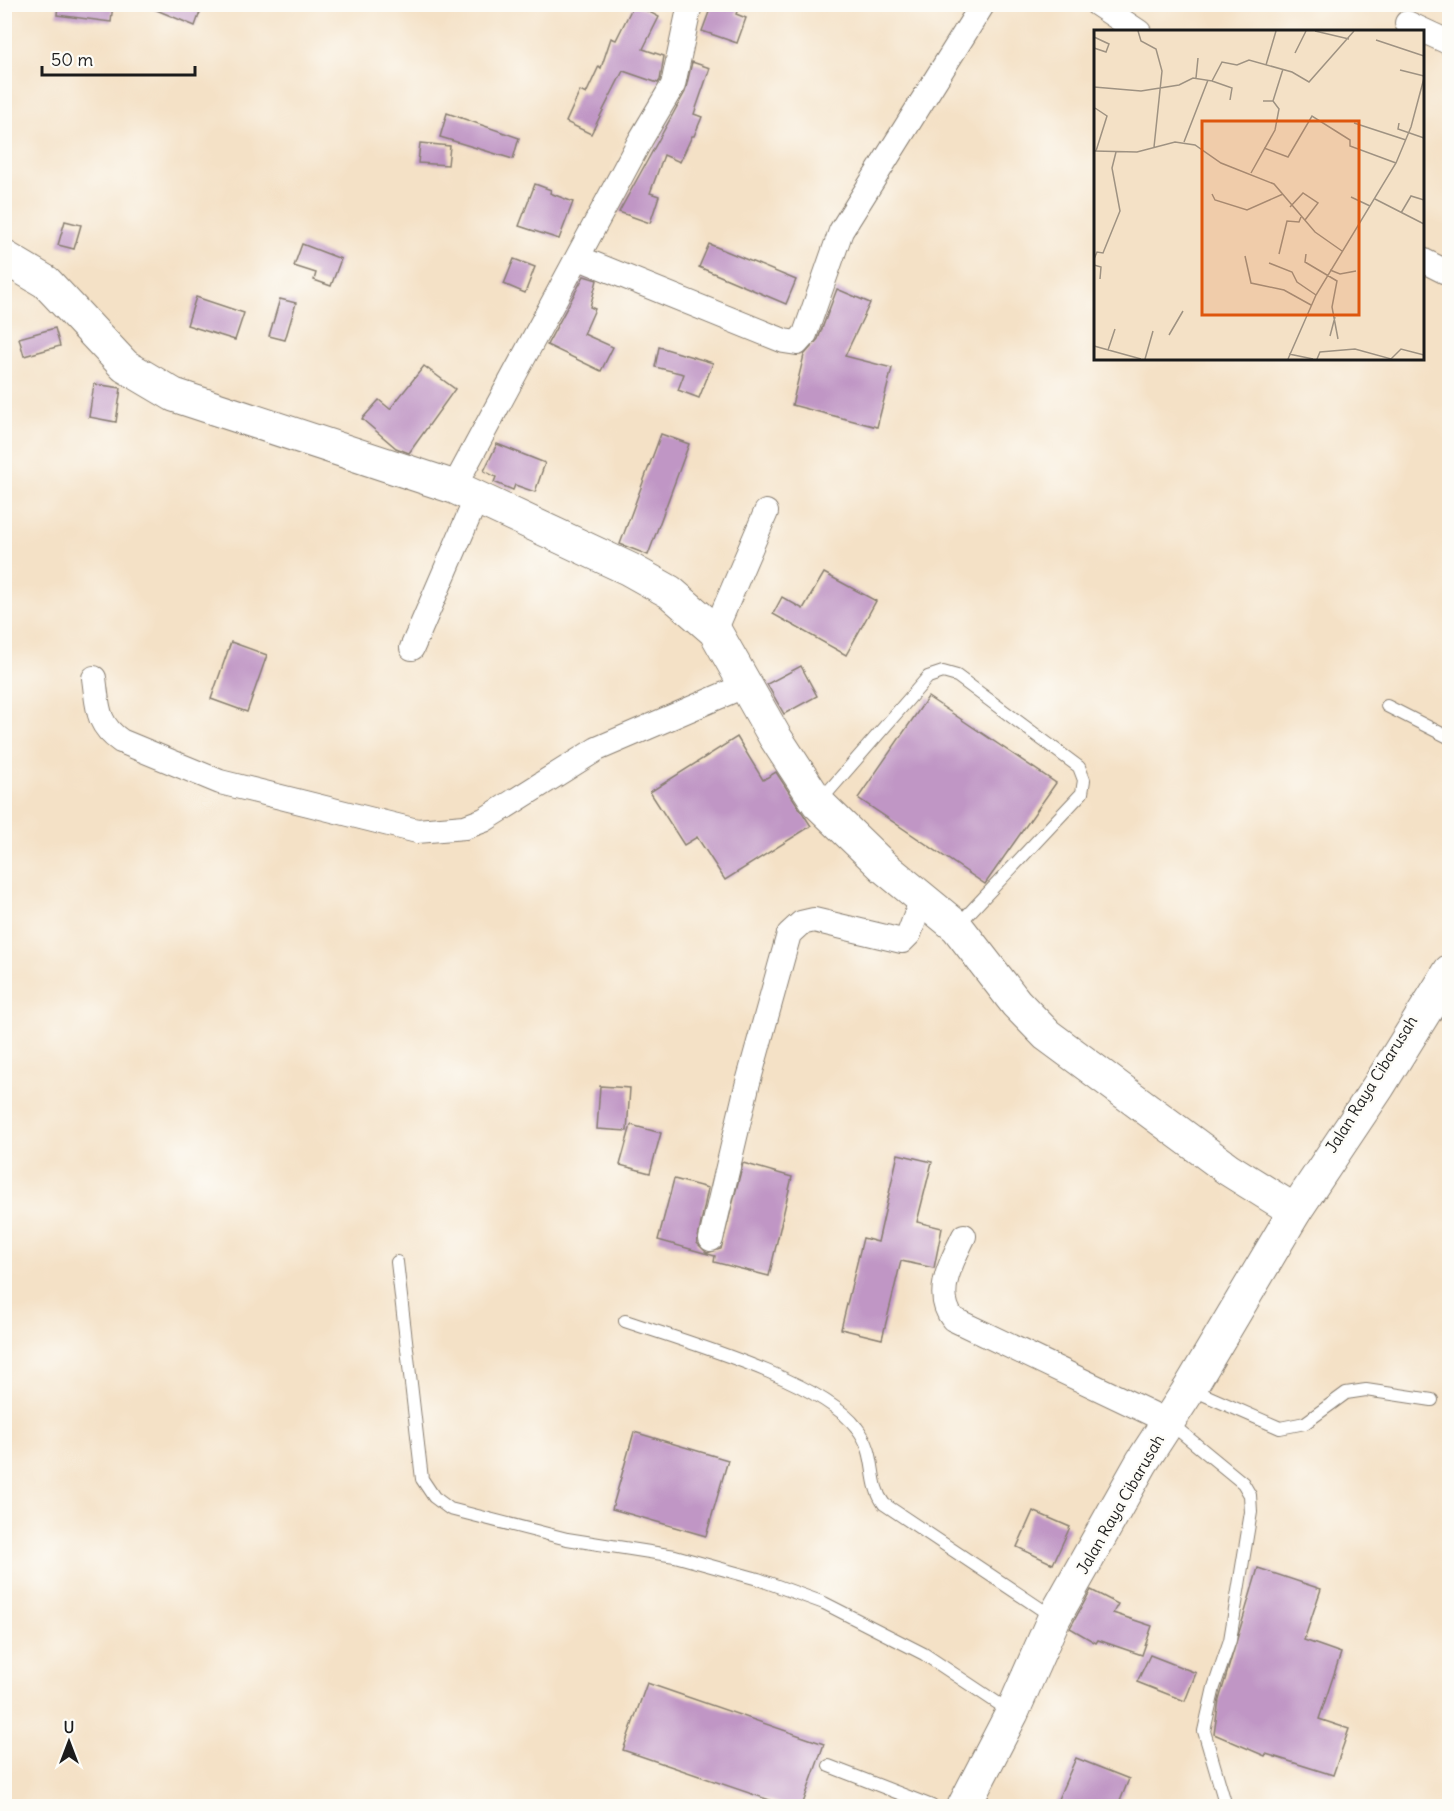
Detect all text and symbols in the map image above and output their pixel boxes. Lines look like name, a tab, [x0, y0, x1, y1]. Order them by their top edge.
inset map	[1094, 30, 1424, 360]
scale bar	[42, 39, 195, 77]
text: 50 m	[51, 48, 93, 71]
street label: Jalan Raya Cibarusah	[1321, 1012, 1421, 1156]
street label: Jalan Raya Cibarusah	[1072, 1431, 1168, 1577]
north arrow	[39, 1712, 99, 1772]
text: U	[64, 1717, 74, 1737]

